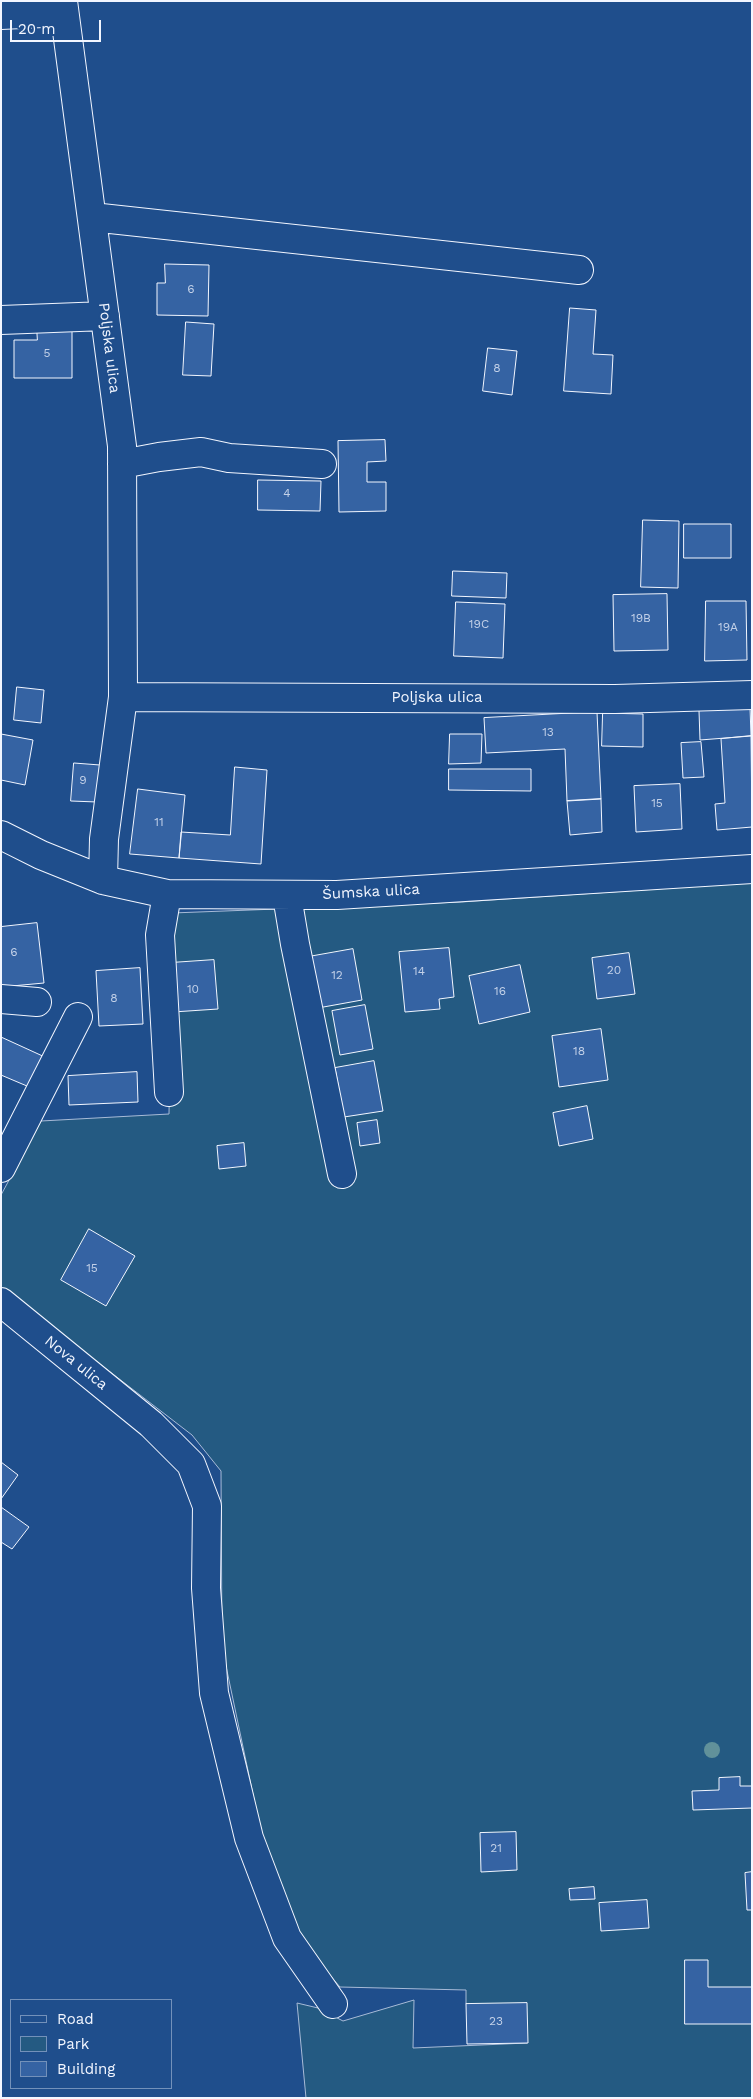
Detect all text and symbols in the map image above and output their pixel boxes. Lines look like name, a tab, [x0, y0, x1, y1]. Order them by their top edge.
scale bar	[12, 10, 104, 42]
text: 20 m	[18, 20, 56, 38]
house number: 6	[187, 282, 195, 296]
street label: Poljska ulica	[95, 302, 123, 394]
house number: 5	[44, 346, 50, 360]
house number: 8	[493, 361, 501, 375]
house number: 4	[283, 486, 291, 500]
house number: 19B	[631, 611, 651, 625]
house number: 19C	[469, 617, 489, 631]
house number: 19A	[718, 620, 738, 634]
street label: Poljska ulica	[391, 689, 483, 707]
house number: 13	[542, 725, 554, 739]
house number: 9	[79, 773, 87, 787]
house number: 15	[651, 796, 663, 810]
house number: 11	[154, 815, 164, 829]
street label: Šumska ulica	[322, 880, 420, 904]
house number: 6	[10, 945, 18, 959]
house number: 20	[607, 963, 621, 977]
house number: 14	[413, 964, 425, 978]
house number: 12	[331, 968, 343, 982]
house number: 10	[187, 982, 199, 996]
house number: 16	[494, 984, 506, 998]
house number: 8	[110, 991, 118, 1005]
house number: 18	[573, 1044, 585, 1058]
house number: 15	[86, 1261, 98, 1275]
street label: Nova ulica	[41, 1332, 111, 1394]
house number: 21	[490, 1841, 502, 1855]
legend	[10, 1999, 172, 2089]
text: Road	[57, 2010, 94, 2028]
house number: 23	[489, 2014, 503, 2028]
text: Park	[57, 2035, 89, 2053]
text: Building	[57, 2060, 115, 2078]

